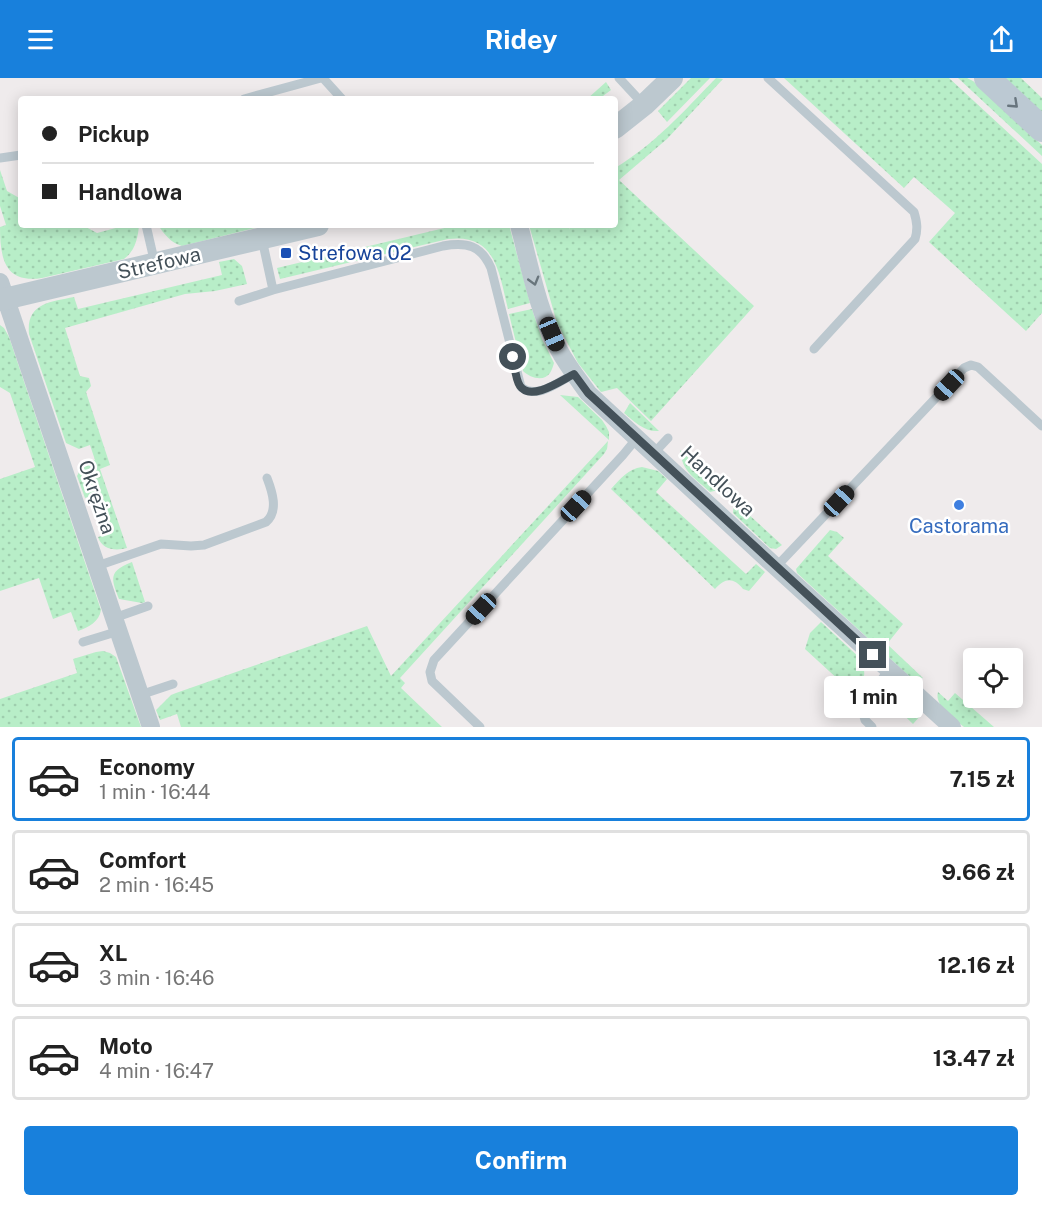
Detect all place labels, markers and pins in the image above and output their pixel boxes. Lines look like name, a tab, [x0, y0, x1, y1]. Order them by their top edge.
place label: Strefowa 02	[298, 241, 412, 265]
marker: Strefowa 02	[279, 246, 293, 260]
marker: Castorama	[952, 498, 966, 512]
place label: Castorama	[909, 514, 1009, 538]

